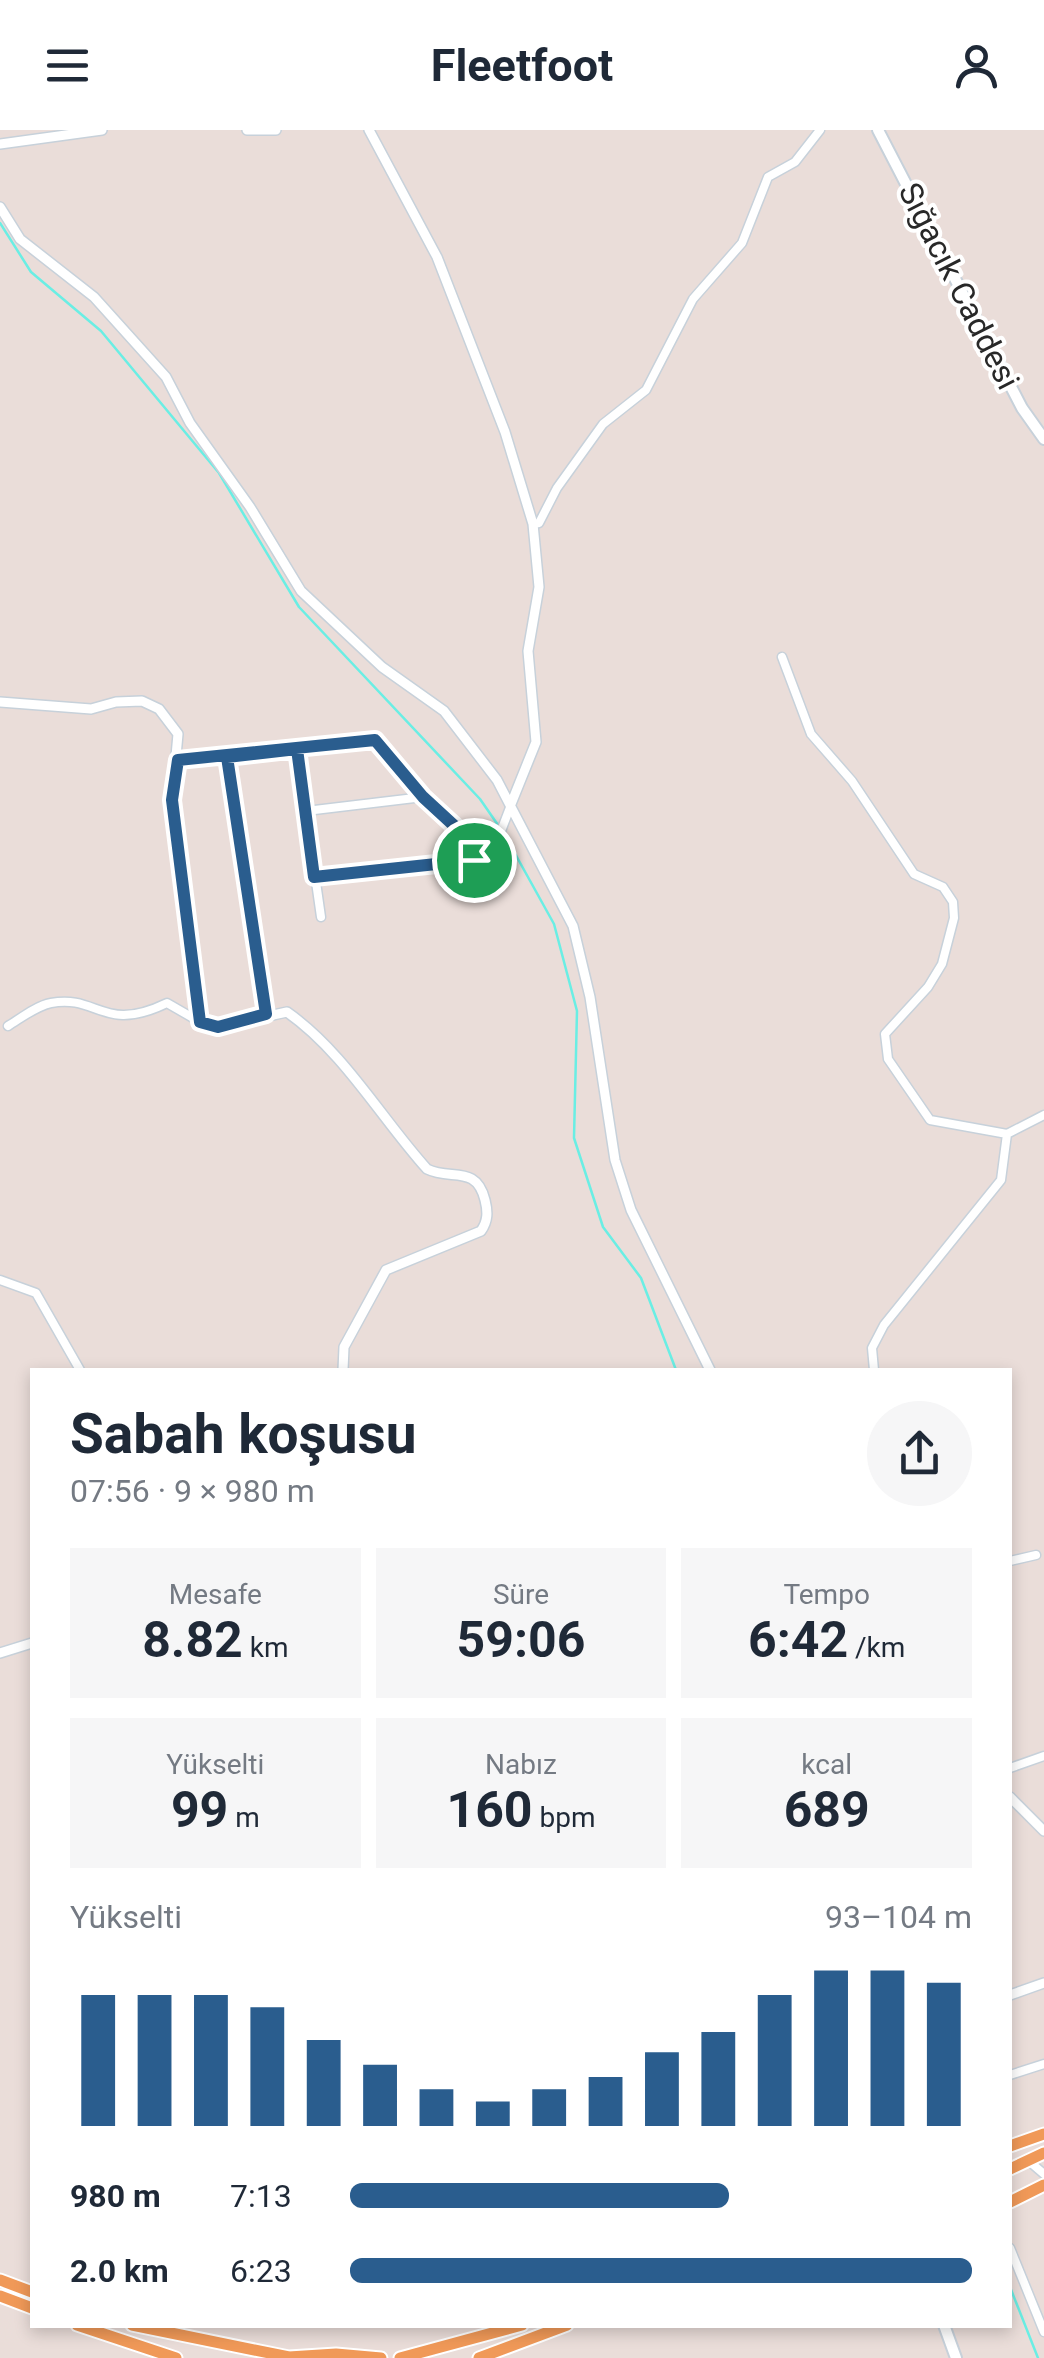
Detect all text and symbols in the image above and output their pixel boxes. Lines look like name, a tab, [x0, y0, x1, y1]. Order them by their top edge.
icon: menu	[40, 38, 95, 93]
icon: person	[949, 38, 1004, 93]
text: Fleetfoot	[431, 39, 613, 92]
street label: Sığacık Caddesi	[891, 176, 1027, 396]
pin	[432, 818, 517, 903]
icon: arrive	[447, 833, 502, 888]
button: share	[867, 1401, 972, 1506]
text: Sabah koşusu	[70, 1402, 417, 1466]
text: 07:56 · 9 × 980 m	[70, 1472, 315, 1510]
text: Mesafe	[169, 1578, 262, 1611]
text: Süre	[493, 1578, 549, 1611]
text: Tempo	[783, 1578, 870, 1611]
text: 8.82	[142, 1611, 243, 1669]
text: 59:06	[457, 1611, 585, 1669]
text: 6:42	[748, 1611, 848, 1669]
text: km	[243, 1631, 288, 1664]
text: /km	[848, 1631, 905, 1664]
text: Yükselti	[166, 1748, 264, 1781]
text: Nabız	[485, 1748, 557, 1781]
text: kcal	[801, 1748, 852, 1781]
text: 99	[171, 1781, 228, 1839]
text: 160	[446, 1781, 533, 1839]
text: 689	[784, 1781, 870, 1839]
text: m	[228, 1801, 260, 1834]
text: bpm	[533, 1801, 596, 1834]
text: Yükselti	[70, 1898, 182, 1936]
text: 93–104 m	[825, 1898, 972, 1936]
text: 980 m	[70, 2177, 161, 2215]
text: 7:13	[230, 2177, 292, 2215]
text: 2.0 km	[70, 2252, 169, 2290]
text: 6:23	[230, 2252, 292, 2290]

